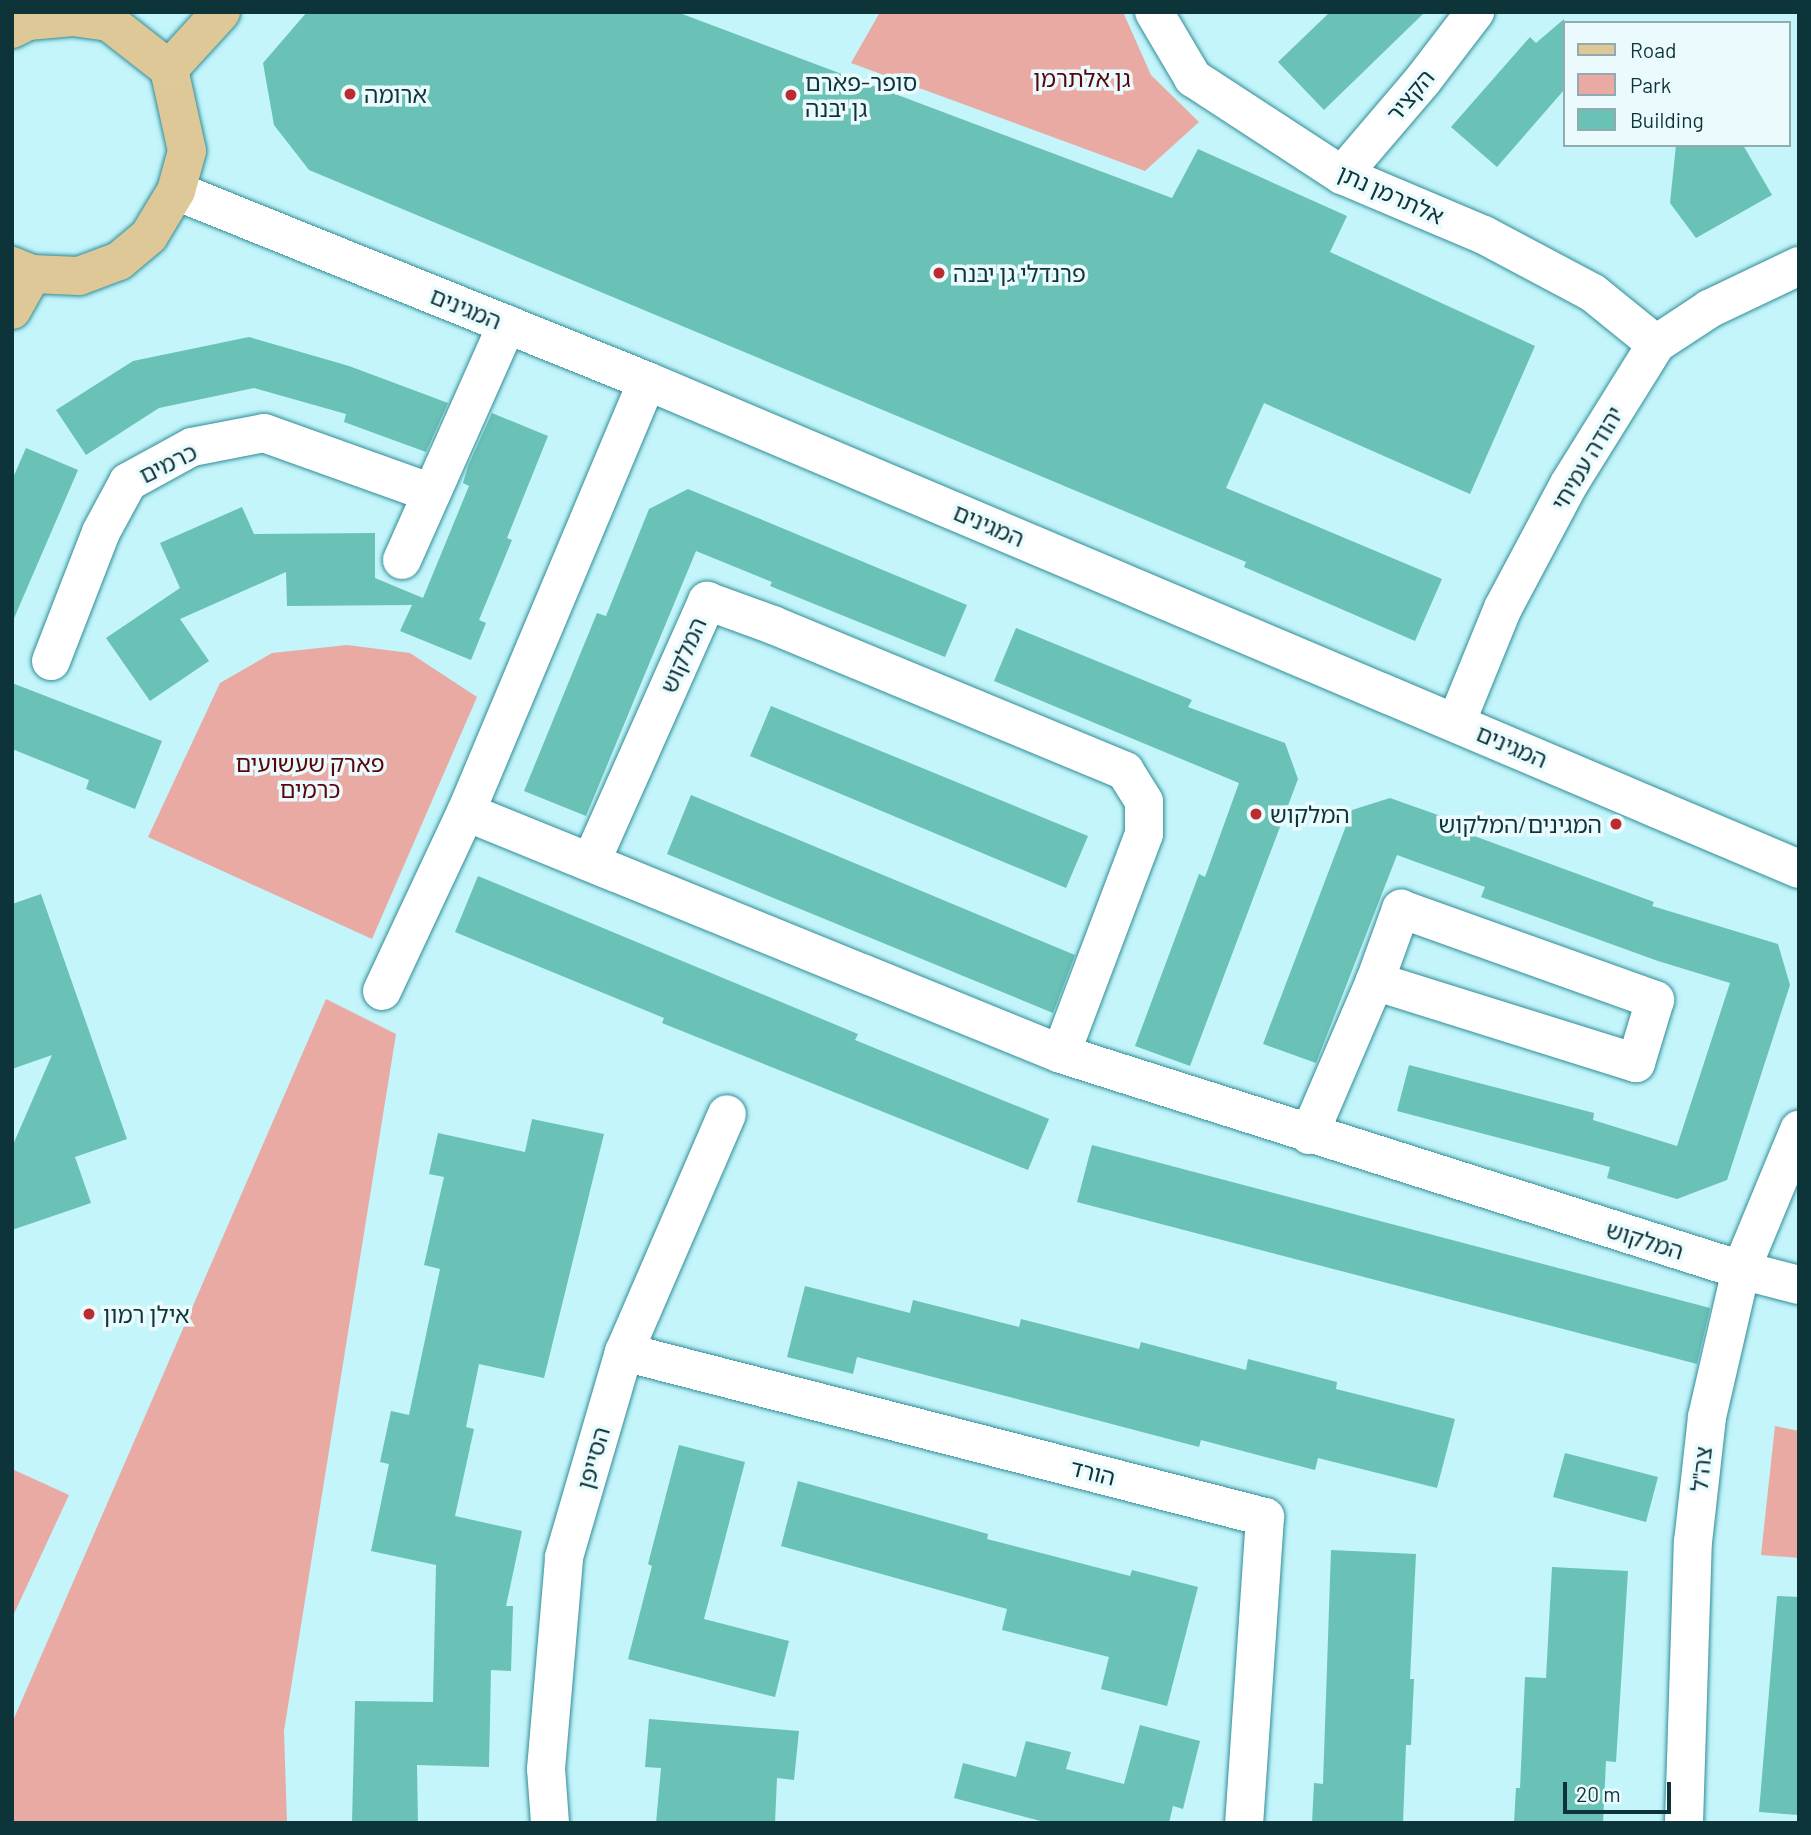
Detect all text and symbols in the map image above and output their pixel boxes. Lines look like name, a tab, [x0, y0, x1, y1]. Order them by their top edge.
legend	[1562, 21, 1790, 147]
text: Road	[1630, 37, 1676, 62]
street label: הקציר	[1380, 63, 1440, 127]
park label: גן אלתרמן	[1033, 64, 1131, 92]
place label: סופר-פארם גן יבנה	[805, 68, 917, 122]
text: Park	[1630, 72, 1671, 97]
place label: ארומה	[364, 80, 427, 108]
marker: ארומה	[342, 86, 358, 102]
marker: סופר-פארם גן יבנה	[783, 87, 799, 103]
text: Building	[1630, 107, 1704, 132]
street label: אלתרמן נתן	[1334, 158, 1448, 230]
place label: פרנדלי גן יבנה	[953, 259, 1086, 287]
marker: פרנדלי גן יבנה	[931, 265, 947, 281]
street label: המגינים	[426, 281, 506, 335]
street label: יהודה עמיחי	[1545, 401, 1629, 515]
street label: כרמים	[135, 437, 201, 489]
street label: המגינים	[949, 498, 1029, 552]
street label: המלקוש	[654, 613, 712, 697]
street label: המגינים	[1472, 719, 1552, 773]
park label: פארק שעשועים כרמים	[235, 749, 385, 803]
place label: המלקוש	[1270, 800, 1350, 828]
marker: המלקוש	[1248, 806, 1264, 822]
place label: המגינים/המלקוש	[1439, 810, 1602, 838]
marker: המגינים/המלקוש	[1608, 816, 1624, 832]
street label: המלקוש	[1603, 1215, 1687, 1265]
place label: אילן רמון	[103, 1300, 190, 1328]
marker: אילן רמון	[81, 1306, 97, 1322]
street label: הסייפן	[571, 1424, 615, 1492]
street label: צה"ל	[1685, 1445, 1717, 1493]
street label: הורד	[1068, 1453, 1118, 1491]
scale bar	[1566, 1769, 1674, 1813]
text: 20 m	[1576, 1781, 1621, 1806]

